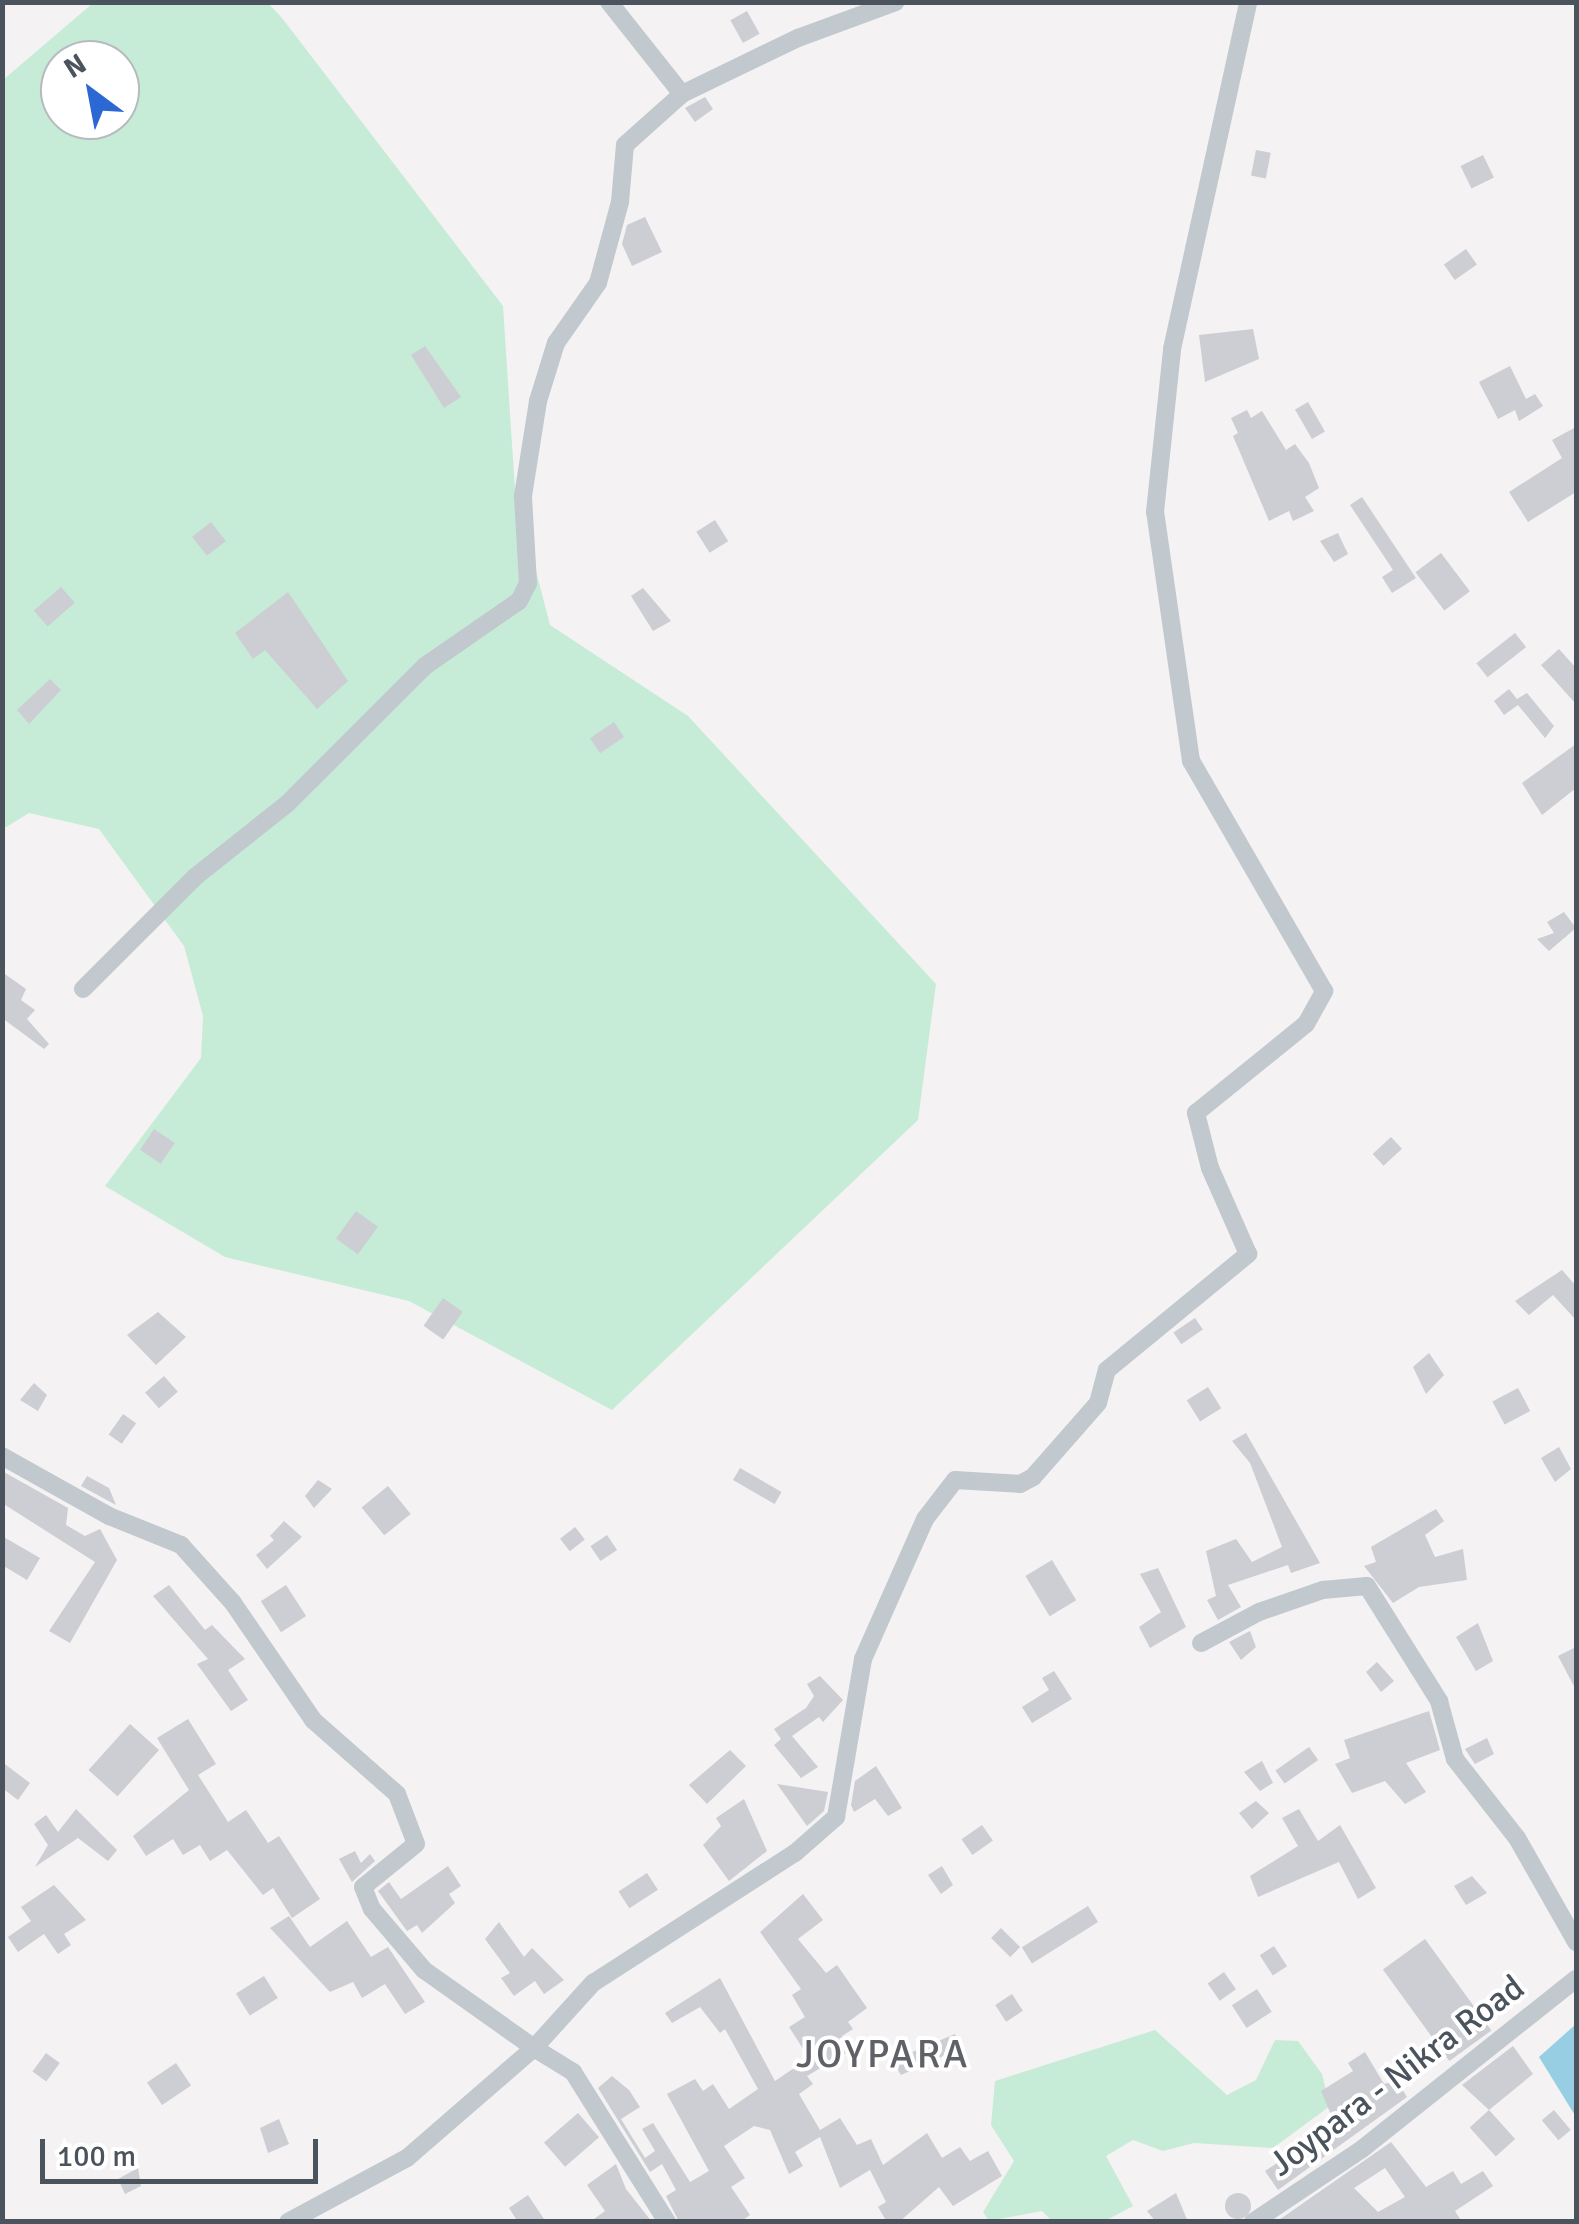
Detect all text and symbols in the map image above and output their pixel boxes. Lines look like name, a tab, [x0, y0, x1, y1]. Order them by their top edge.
north arrow	[40, 40, 140, 140]
text: N	[58, 47, 92, 86]
street label: Joypara - Nikra Road	[1261, 1967, 1533, 2185]
district label: JOYPARA	[796, 2030, 970, 2078]
scale bar	[45, 2119, 322, 2181]
text: 100 m	[57, 2138, 136, 2175]

